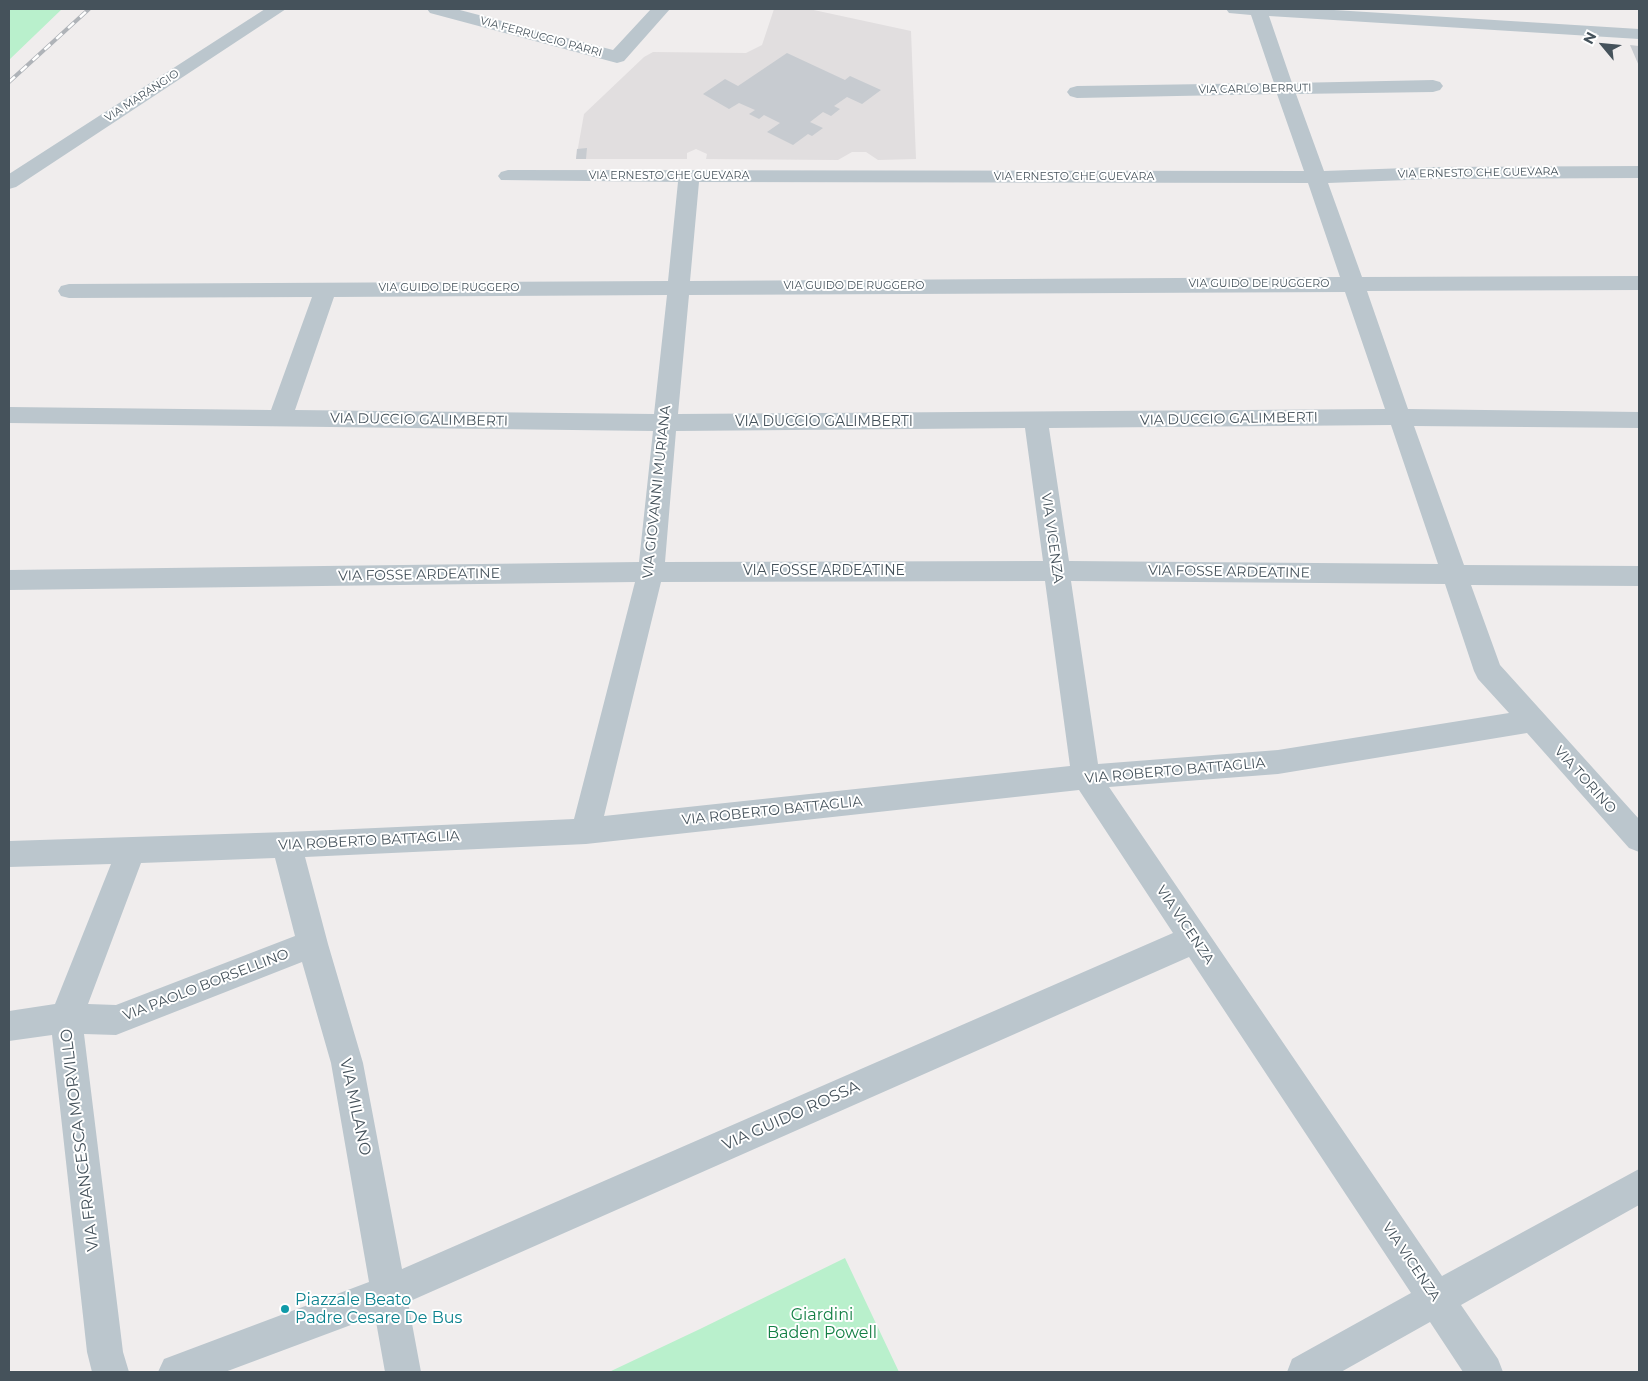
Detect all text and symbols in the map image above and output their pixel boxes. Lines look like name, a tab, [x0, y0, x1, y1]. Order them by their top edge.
street label: VIA FERRUCCIO PARRI	[479, 14, 603, 60]
north arrow	[1578, 20, 1628, 70]
text: N	[1579, 29, 1600, 47]
street label: VIA MARANGIO	[102, 67, 182, 125]
street label: VIA CARLO BERRUTI	[1198, 81, 1312, 97]
street label: VIA ERNESTO CHE GUEVARA	[1398, 165, 1558, 181]
street label: VIA ERNESTO CHE GUEVARA	[589, 169, 749, 183]
street label: VIA ERNESTO CHE GUEVARA	[994, 170, 1154, 184]
street label: VIA GUIDO DE RUGGERO	[1189, 277, 1329, 291]
street label: VIA GUIDO DE RUGGERO	[784, 279, 924, 293]
street label: VIA GUIDO DE RUGGERO	[379, 281, 519, 295]
street label: VIA GIOVANNI MURIANA	[640, 404, 674, 580]
street label: VIA DUCCIO GALIMBERTI	[1140, 409, 1318, 429]
street label: VIA DUCCIO GALIMBERTI	[330, 410, 508, 430]
street label: VIA DUCCIO GALIMBERTI	[735, 414, 913, 430]
street label: VIA VICENZA	[1037, 492, 1067, 584]
street label: VIA FOSSE ARDEATINE	[1148, 562, 1310, 582]
street label: VIA FOSSE ARDEATINE	[743, 563, 905, 579]
street label: VIA FOSSE ARDEATINE	[338, 565, 500, 585]
street label: VIA TORINO	[1550, 743, 1620, 817]
street label: VIA ROBERTO BATTAGLIA	[1084, 755, 1266, 787]
street label: VIA ROBERTO BATTAGLIA	[681, 793, 863, 829]
street label: VIA ROBERTO BATTAGLIA	[278, 828, 460, 854]
street label: VIA VICENZA	[1153, 883, 1217, 967]
street label: VIA PAOLO BORSELLINO	[121, 946, 291, 1024]
street label: VIA FRANCESCA MORVILLO	[57, 1028, 103, 1252]
street label: VIA MILANO	[335, 1057, 375, 1157]
street label: VIA GUIDO ROSSA	[719, 1077, 863, 1155]
street label: VIA VICENZA	[1379, 1220, 1443, 1304]
place label: Piazzale Beato Padre Cesare De Bus	[295, 1290, 462, 1328]
marker: Piazzale Beato Padre Cesare De Bus	[279, 1303, 291, 1315]
park label: Giardini Baden Powell	[767, 1305, 877, 1343]

